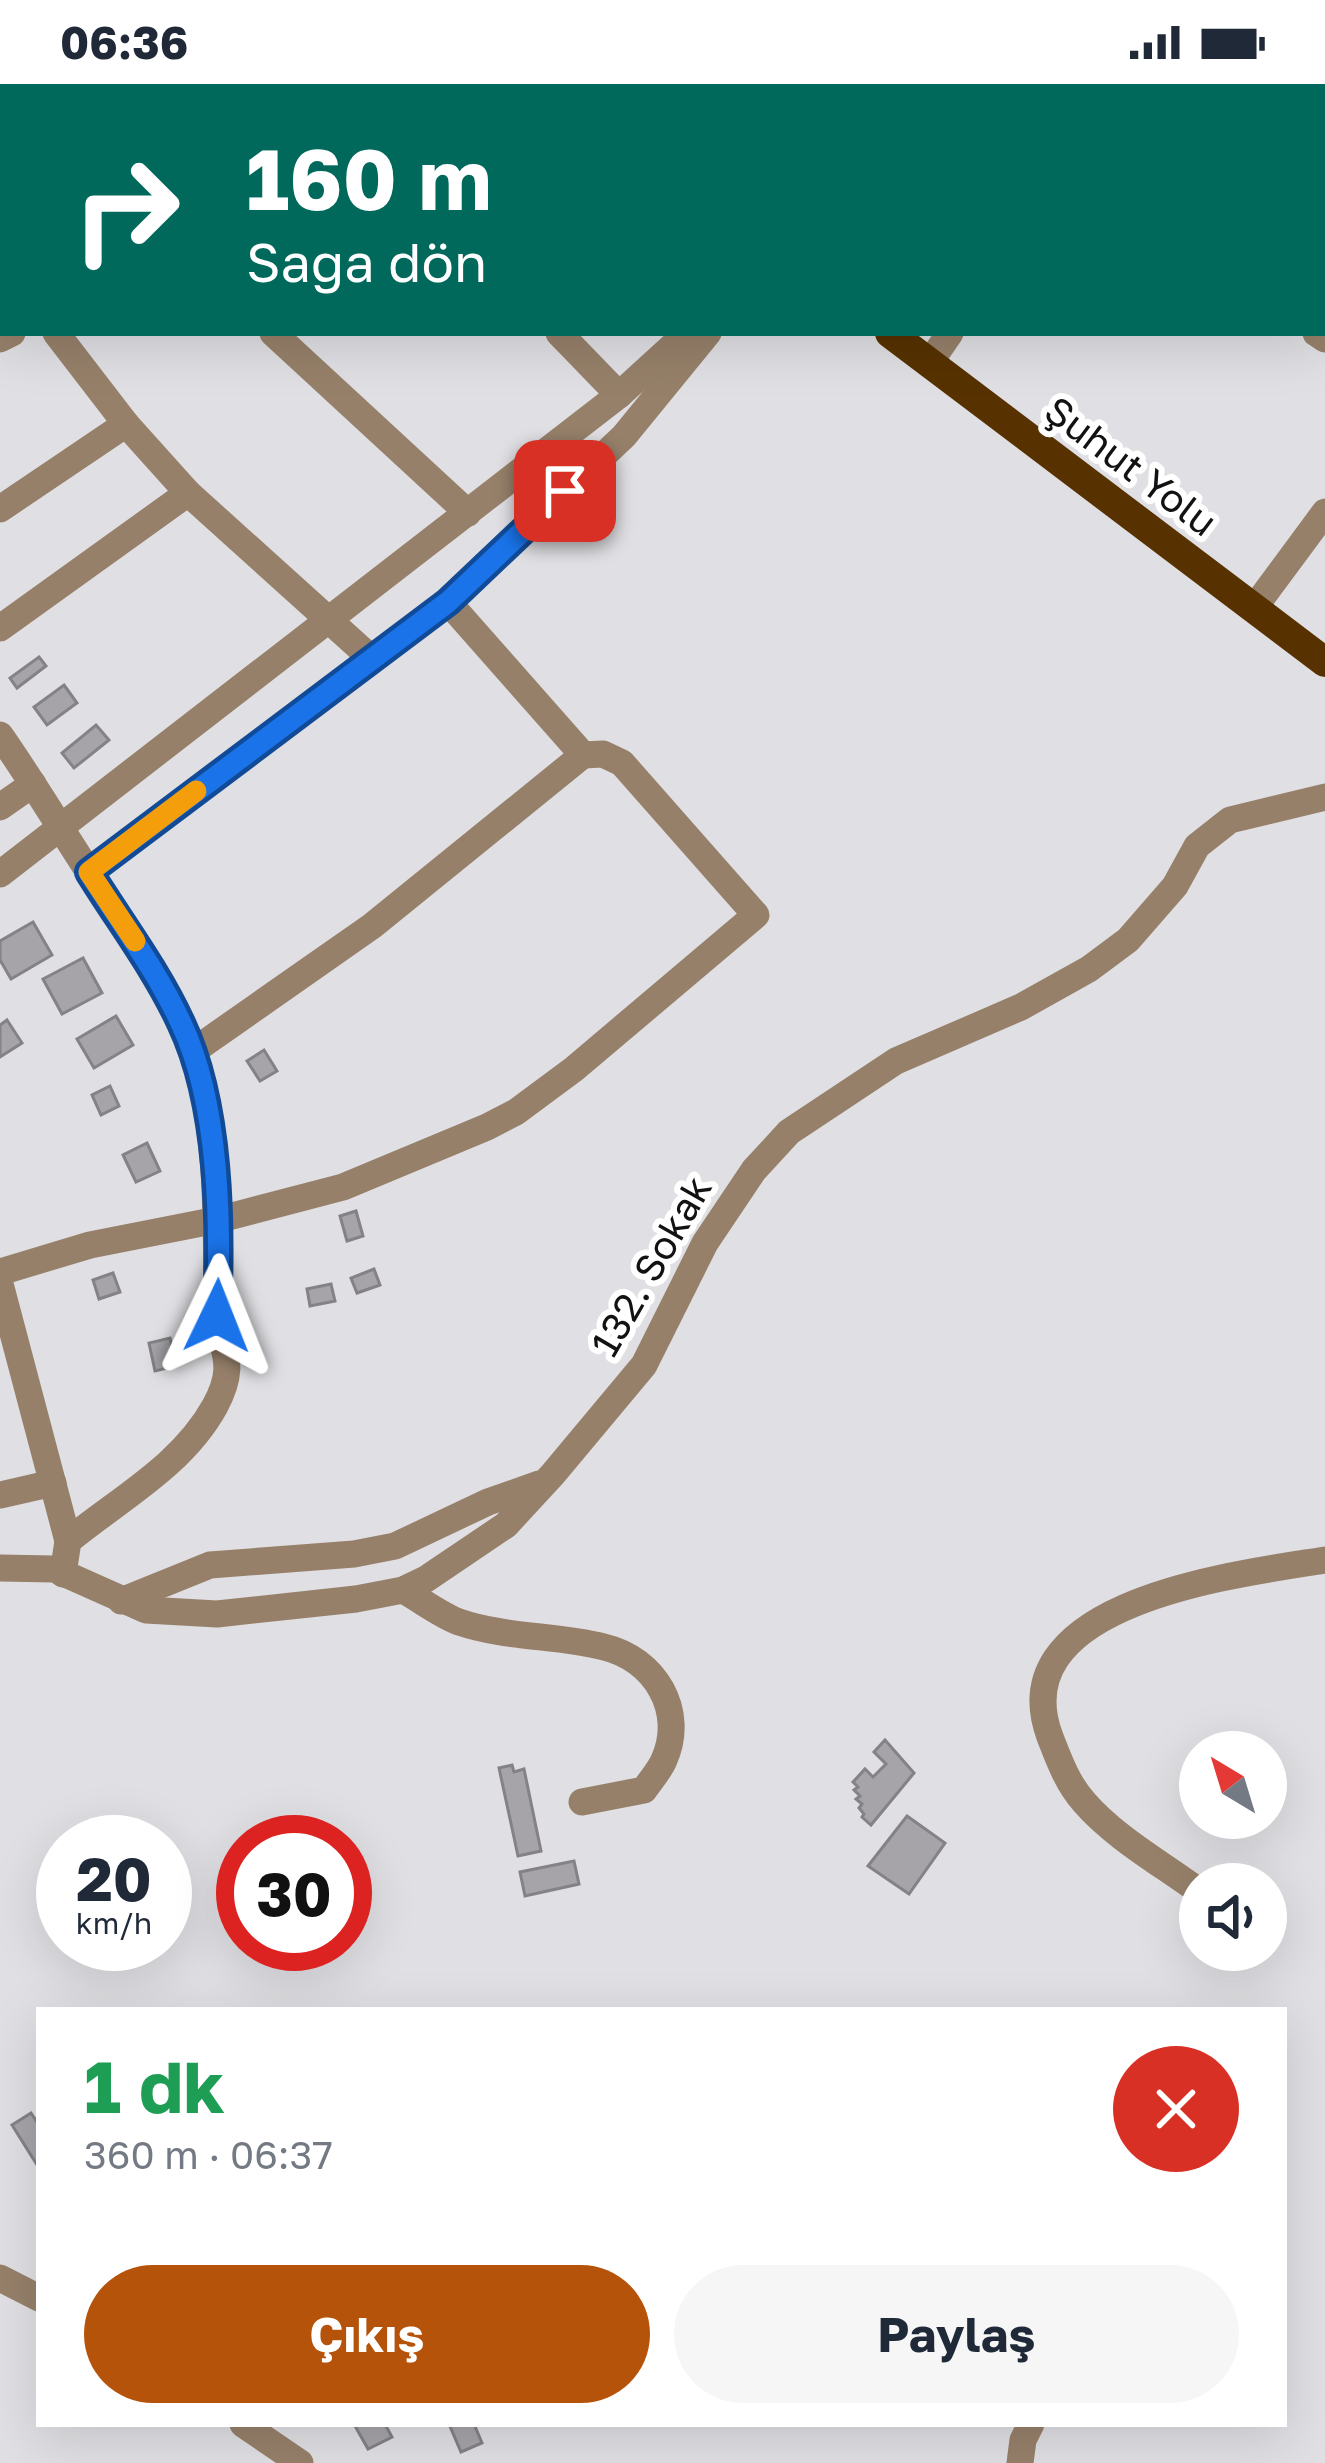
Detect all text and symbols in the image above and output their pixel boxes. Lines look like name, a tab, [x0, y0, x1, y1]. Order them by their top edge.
text: 06:36	[60, 15, 188, 69]
text: 160 m	[246, 128, 492, 228]
icon: right	[48, 132, 204, 288]
text: Sağa dön	[246, 229, 487, 294]
street label: Şuhut Yolu	[1036, 386, 1226, 545]
pin	[514, 440, 616, 542]
icon: arrive	[532, 458, 598, 524]
street label: 132. Sokak	[580, 1167, 721, 1364]
position arrow	[154, 1253, 280, 1379]
north arrow	[1179, 1731, 1287, 1839]
map controls	[1179, 1731, 1287, 1971]
speed limit sign: 30	[216, 1815, 372, 1971]
text: 20	[76, 1842, 152, 1914]
button: sound	[1179, 1863, 1287, 1971]
text: km/h	[76, 1905, 152, 1941]
text: 1 dk	[84, 2042, 225, 2129]
button: close	[1113, 2046, 1239, 2172]
text: 360 m · 06:37	[84, 2131, 333, 2178]
button: Çıkış	[84, 2265, 650, 2403]
button: Paylaş	[674, 2265, 1239, 2403]

